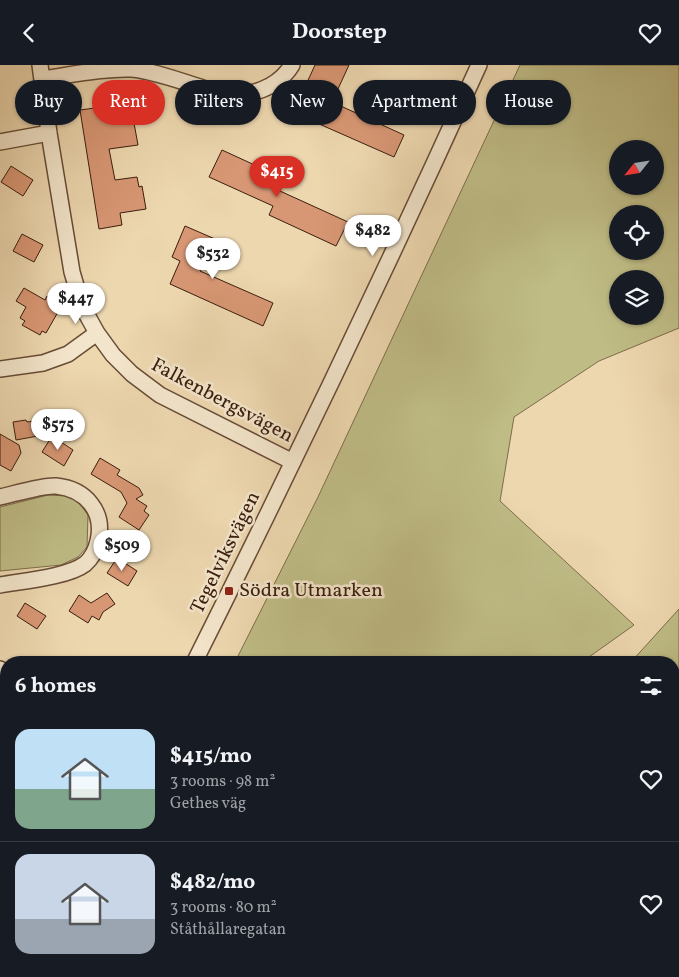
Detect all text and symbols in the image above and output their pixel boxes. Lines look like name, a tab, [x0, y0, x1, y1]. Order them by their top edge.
text: Doorstep	[292, 17, 387, 48]
icon: back	[15, 19, 43, 47]
icon: heart	[636, 19, 664, 47]
chip: Buy	[15, 80, 82, 125]
chip: Rent	[92, 80, 165, 125]
chip: Filters	[175, 80, 261, 125]
chip: New	[271, 80, 343, 125]
chip: Apartment	[353, 80, 476, 125]
chip: House	[486, 80, 571, 125]
north arrow	[609, 140, 664, 195]
map controls	[609, 140, 664, 325]
pin: $415	[247, 155, 307, 198]
text: $415	[261, 161, 293, 183]
button: locate	[609, 205, 664, 260]
pin: $482	[343, 215, 403, 257]
text: $482	[355, 220, 391, 242]
pin: $532	[183, 237, 243, 280]
text: $532	[196, 243, 230, 265]
button: layers	[609, 270, 664, 325]
pin: $447	[46, 283, 106, 325]
text: $447	[58, 288, 94, 310]
street label: Falkenbergsvägen	[146, 352, 298, 450]
pin: $575	[28, 409, 88, 451]
text: $575	[42, 414, 74, 436]
street label: Tegelviksvägen	[184, 487, 268, 619]
pin: $509	[92, 529, 152, 572]
text: $509	[104, 535, 140, 557]
place label: Södra Utmarken	[239, 577, 383, 605]
marker: Södra Utmarken	[223, 585, 235, 597]
text: 6 homes	[15, 672, 96, 701]
icon: filters	[637, 672, 665, 700]
text: $415/mo	[170, 742, 252, 771]
icon: home	[55, 749, 115, 809]
icon: heart	[637, 765, 665, 793]
text: 3 rooms · 98 m²	[170, 771, 275, 793]
text: Gethes väg	[170, 793, 246, 815]
text: $482/mo	[170, 868, 255, 897]
icon: home	[55, 874, 115, 934]
icon: heart	[637, 890, 665, 918]
text: 3 rooms · 80 m²	[170, 897, 277, 919]
text: Ståthållaregatan	[170, 919, 286, 941]

